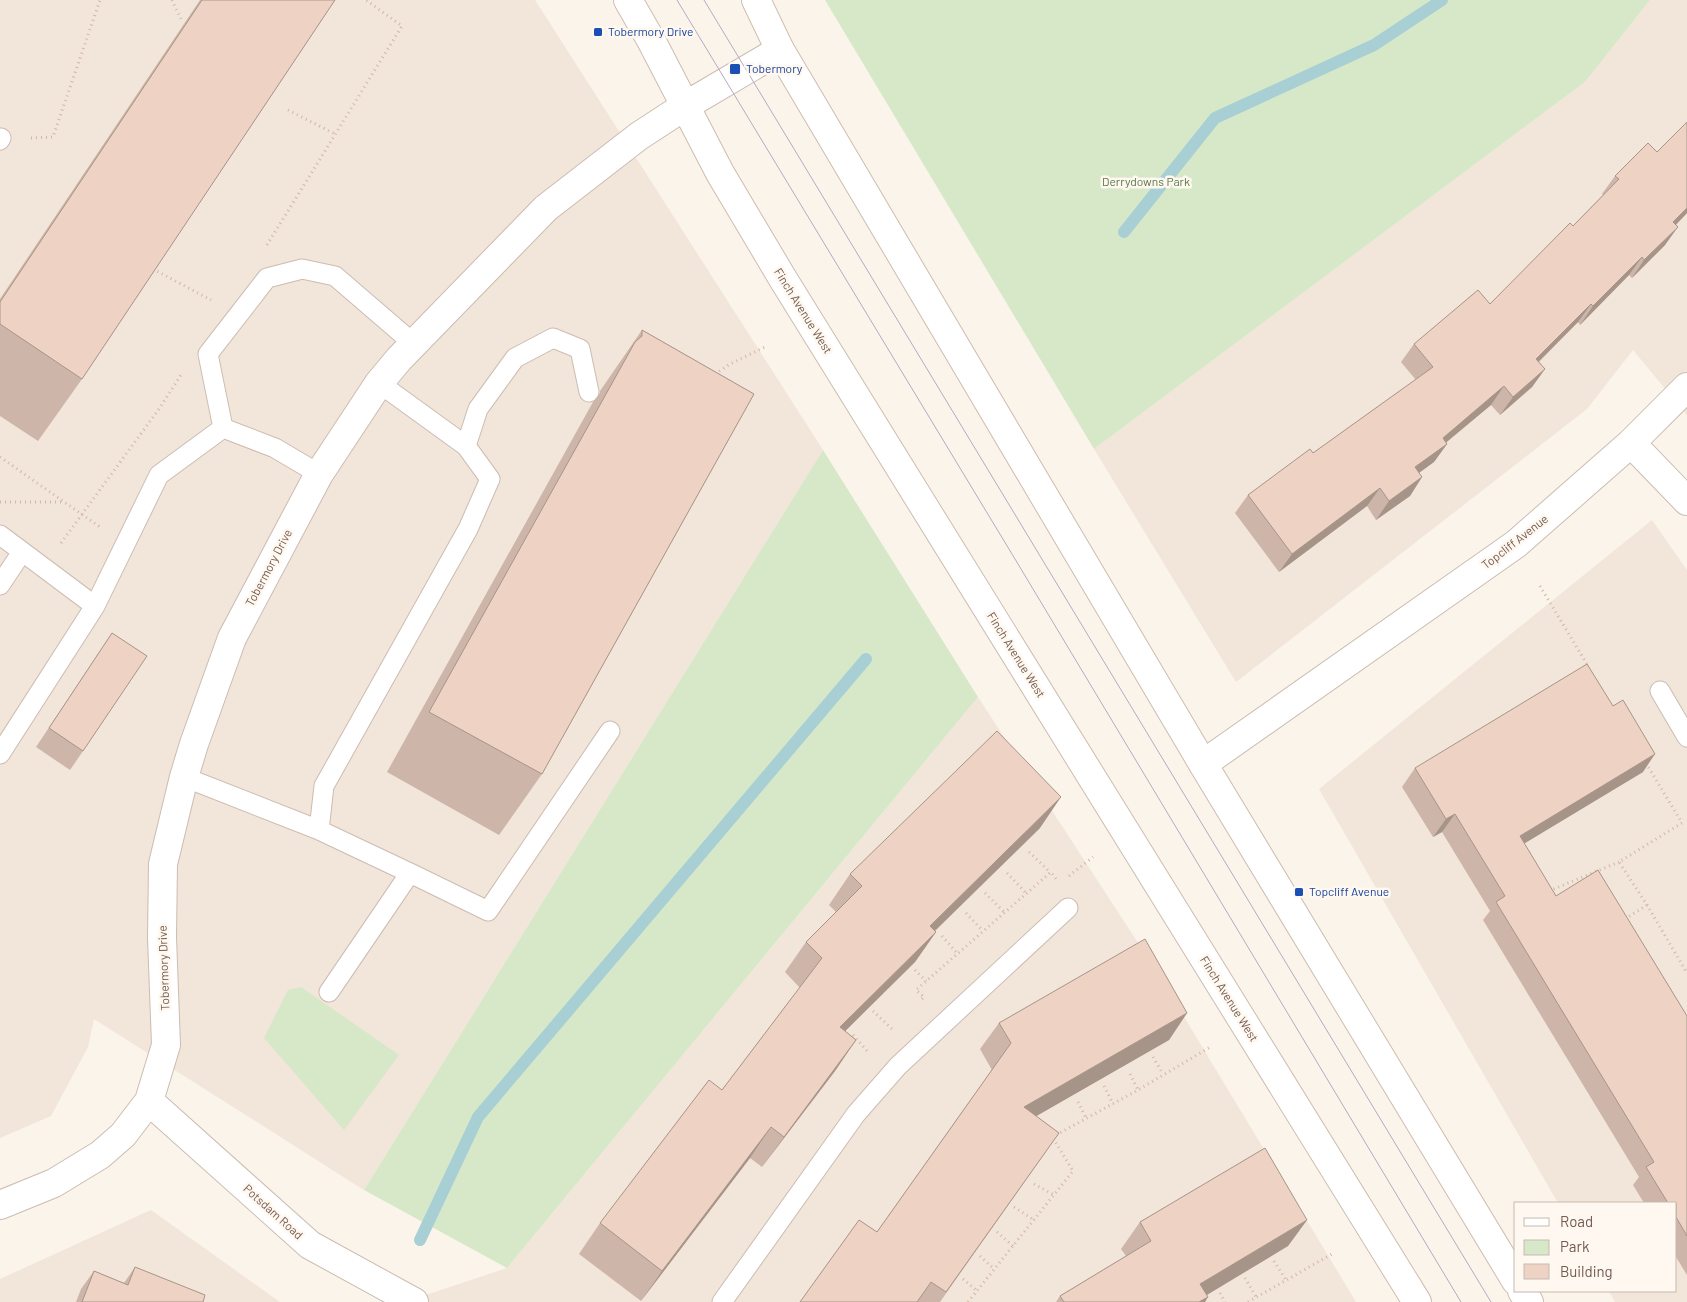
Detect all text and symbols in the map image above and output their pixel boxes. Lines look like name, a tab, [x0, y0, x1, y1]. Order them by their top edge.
place label: Tobermory Drive	[608, 24, 694, 38]
marker: Tobermory Drive	[592, 26, 604, 38]
place label: Tobermory	[746, 61, 803, 75]
marker: Tobermory	[728, 62, 742, 76]
park label: Derrydowns Park	[1102, 174, 1190, 188]
street label: Finch Avenue West	[772, 265, 836, 356]
street label: Topcliff Avenue	[1478, 511, 1550, 571]
street label: Tobermory Drive	[242, 526, 294, 609]
street label: Finch Avenue West	[985, 609, 1049, 700]
place label: Topcliff Avenue	[1309, 884, 1389, 898]
marker: Topcliff Avenue	[1293, 886, 1305, 898]
street label: Tobermory Drive	[155, 925, 171, 1011]
street label: Finch Avenue West	[1198, 953, 1262, 1044]
street label: Potsdam Road	[241, 1181, 306, 1242]
legend	[1514, 1202, 1677, 1292]
text: Road	[1560, 1212, 1593, 1230]
text: Park	[1560, 1237, 1590, 1255]
text: Building	[1560, 1262, 1613, 1280]

